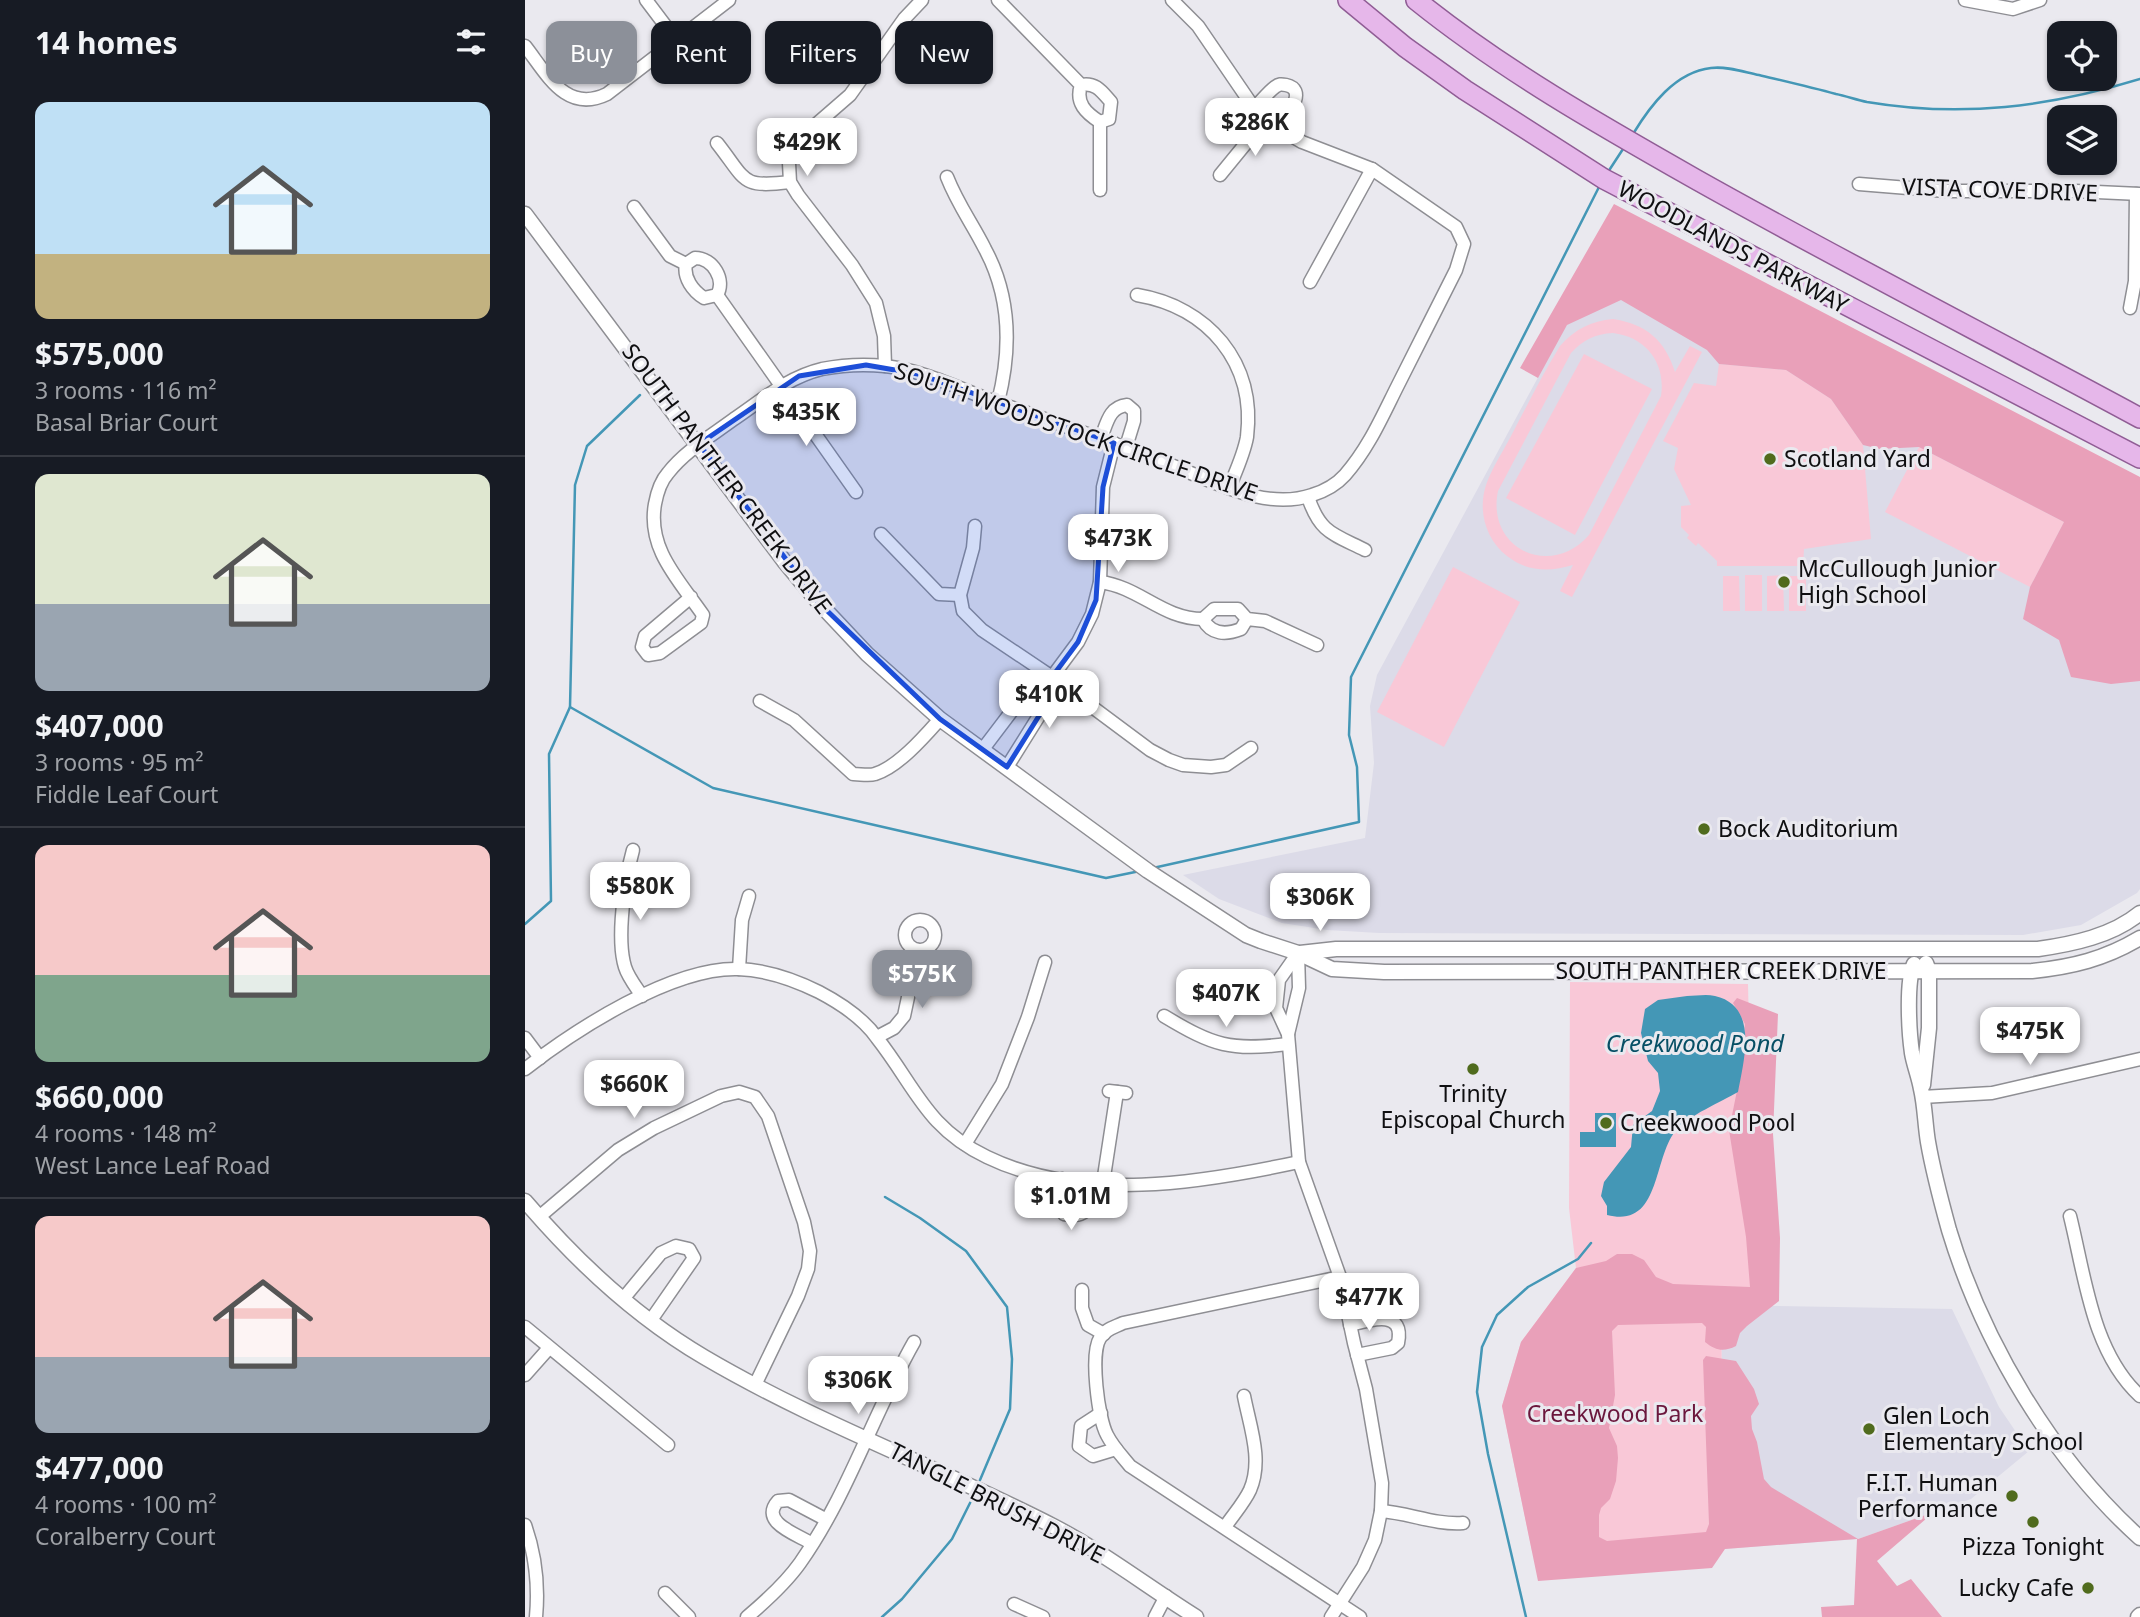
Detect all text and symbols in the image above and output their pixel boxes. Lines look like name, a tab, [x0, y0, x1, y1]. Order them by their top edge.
chip: Buy	[546, 21, 637, 84]
chip: Rent	[651, 21, 751, 84]
chip: Filters	[765, 21, 881, 84]
chip: New	[895, 21, 993, 84]
map controls	[2047, 21, 2117, 175]
button: locate	[2047, 21, 2117, 91]
text: 14 homes	[35, 22, 178, 63]
icon: filters	[452, 23, 490, 61]
pin: $286K	[1206, 99, 1304, 158]
text: $286K	[1221, 105, 1289, 137]
button: layers	[2047, 105, 2117, 175]
pin: $429K	[758, 118, 856, 178]
text: $429K	[773, 125, 841, 157]
icon: home	[200, 147, 326, 273]
street label: VISTA COVE DRIVE	[1902, 170, 2099, 208]
street label: WOODLANDS PARKWAY	[1613, 172, 1855, 321]
text: $575,000	[35, 333, 164, 374]
street label: SOUTH PANTHER CREEK DRIVE	[615, 337, 840, 620]
street label: SOUTH WOODSTOCK CIRCLE DRIVE	[890, 354, 1262, 508]
text: 3 rooms · 116 m²	[35, 374, 217, 406]
pin: $435K	[757, 388, 855, 448]
text: $435K	[772, 395, 840, 427]
text: Basal Briar Court	[35, 406, 218, 438]
place label: Scotland Yard	[1784, 442, 1931, 474]
marker: Scotland Yard	[1762, 451, 1778, 467]
pin: $473K	[1069, 514, 1167, 574]
icon: home	[200, 519, 326, 645]
text: $473K	[1084, 521, 1152, 553]
place label: McCullough Junior High School	[1798, 552, 1998, 610]
marker: McCullough Junior High School	[1776, 574, 1792, 590]
pin: $410K	[1000, 670, 1098, 730]
text: $410K	[1015, 677, 1083, 709]
text: $407,000	[35, 705, 164, 746]
text: 3 rooms · 95 m²	[35, 746, 204, 778]
text: Fiddle Leaf Court	[35, 778, 218, 810]
place label: Bock Auditorium	[1718, 812, 1899, 844]
marker: Bock Auditorium	[1696, 821, 1712, 837]
pin: $580K	[591, 862, 689, 922]
text: $580K	[606, 869, 674, 901]
pin: $306K	[1271, 874, 1369, 933]
text: $306K	[1286, 880, 1354, 912]
icon: home	[200, 890, 326, 1016]
pin: $575K	[873, 950, 971, 1010]
street label: SOUTH PANTHER CREEK DRIVE	[1555, 954, 1887, 986]
text: $575K	[888, 957, 956, 989]
pin: $407K	[1177, 970, 1275, 1029]
text: $407K	[1192, 976, 1260, 1008]
pin: $475K	[1981, 1007, 2079, 1067]
text: $475K	[1996, 1014, 2064, 1046]
water label: Creekwood Pond	[1606, 1026, 1785, 1059]
pin: $660K	[585, 1060, 683, 1120]
marker: Trinity Episcopal Church	[1465, 1061, 1481, 1077]
text: $660K	[600, 1067, 668, 1099]
text: $660,000	[35, 1076, 164, 1117]
place label: Trinity Episcopal Church	[1380, 1077, 1566, 1135]
place label: Creekwood Pool	[1620, 1106, 1796, 1138]
marker: Creekwood Pool	[1598, 1115, 1614, 1131]
text: 4 rooms · 148 m²	[35, 1117, 217, 1149]
text: West Lance Leaf Road	[35, 1149, 270, 1181]
pin: $1.01M	[1014, 1172, 1128, 1232]
text: $1.01M	[1031, 1179, 1111, 1211]
icon: home	[200, 1261, 326, 1387]
pin: $477K	[1320, 1274, 1418, 1333]
text: $477K	[1335, 1280, 1403, 1312]
pin: $306K	[809, 1356, 907, 1416]
text: $306K	[824, 1363, 892, 1395]
park label: Creekwood Park	[1527, 1397, 1704, 1429]
place label: Glen Loch Elementary School	[1883, 1399, 2083, 1457]
marker: Glen Loch Elementary School	[1861, 1421, 1877, 1437]
street label: TANGLE BRUSH DRIVE	[884, 1434, 1111, 1570]
text: $477,000	[35, 1447, 164, 1488]
place label: F.I.T. Human Performance	[1858, 1466, 1998, 1524]
text: 4 rooms · 100 m²	[35, 1488, 217, 1520]
marker: F.I.T. Human Performance	[2004, 1488, 2020, 1504]
marker: Pizza Tonight	[2025, 1514, 2041, 1530]
text: Coralberry Court	[35, 1520, 216, 1552]
place label: Pizza Tonight	[1962, 1530, 2104, 1562]
place label: Lucky Cafe	[1958, 1571, 2074, 1603]
marker: Lucky Cafe	[2080, 1580, 2096, 1596]

